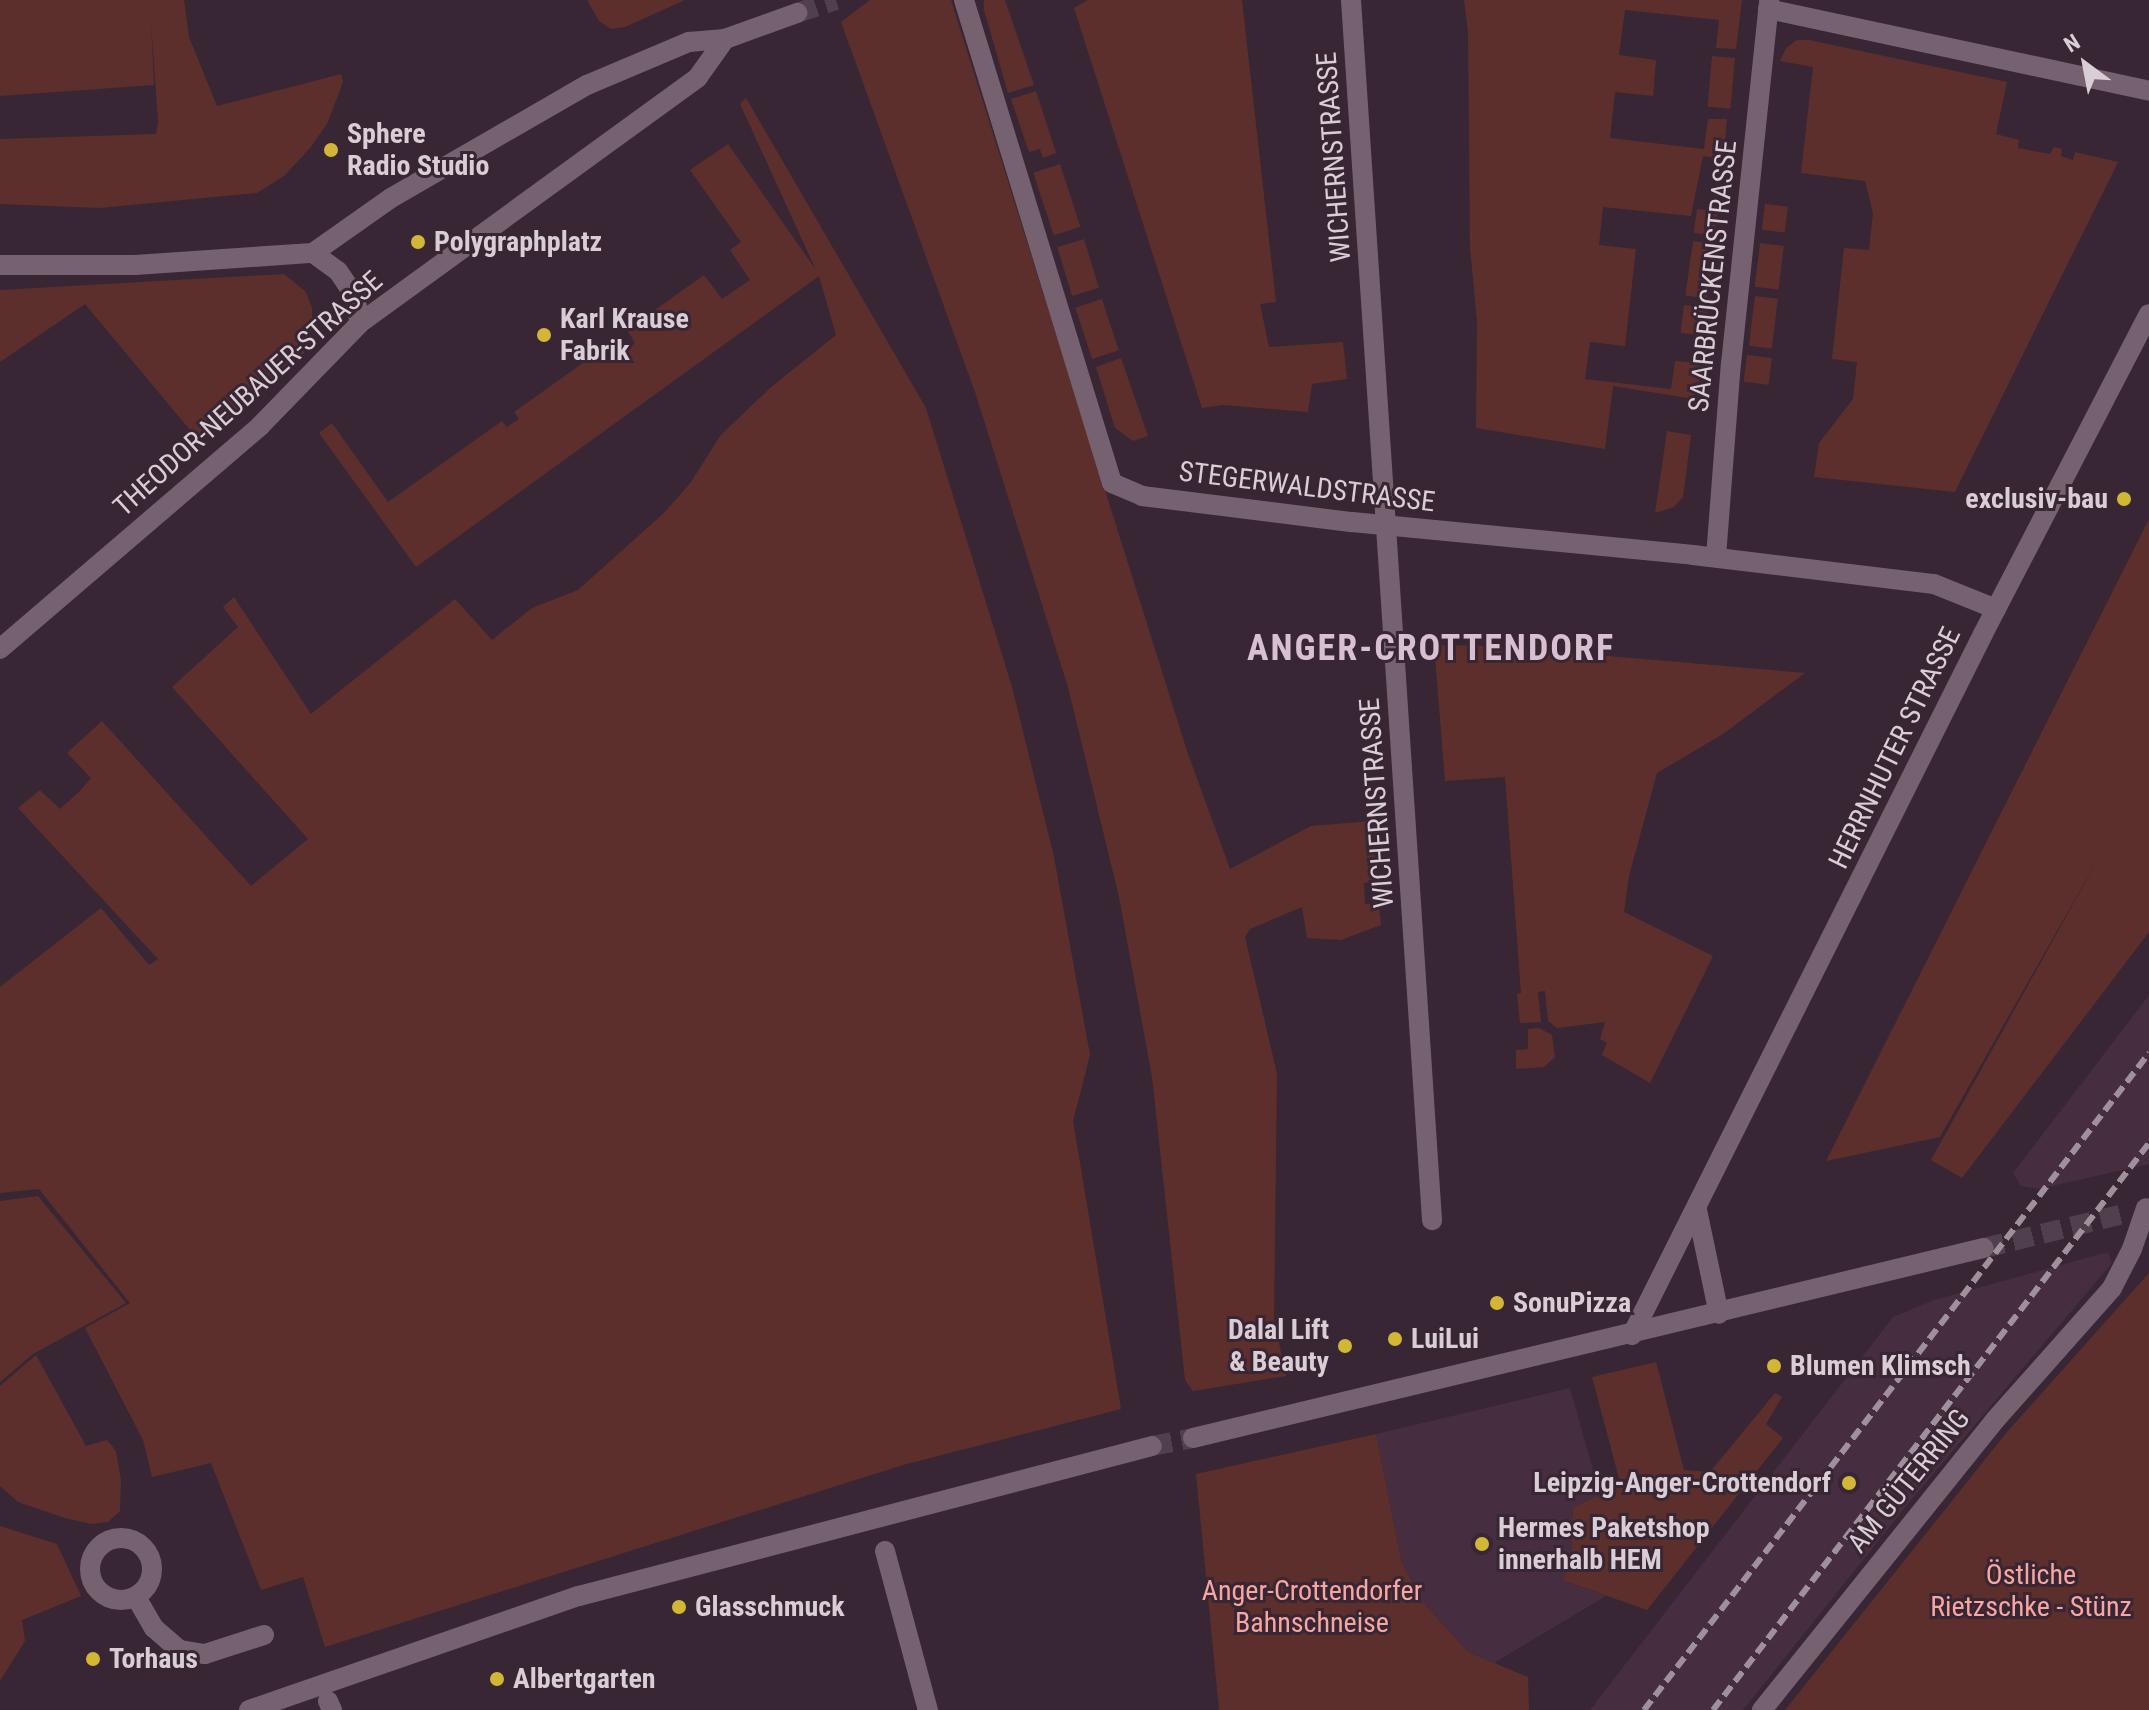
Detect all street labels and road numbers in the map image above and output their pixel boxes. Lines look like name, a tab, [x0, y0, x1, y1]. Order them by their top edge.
street label: WICHERNSTRASSE	[1310, 51, 1358, 263]
street label: SAARBRÜCKENSTRASSE	[1682, 138, 1744, 414]
street label: THEODOR-NEUBAUER-STRASSE	[107, 264, 389, 524]
street label: STEGERWALDSTRASSE	[1177, 455, 1437, 519]
street label: HERRNHUTER STRASSE	[1822, 622, 1968, 874]
street label: WICHERNSTRASSE	[1353, 697, 1401, 909]
street label: AM GÜTERRING	[1841, 1402, 1977, 1560]

